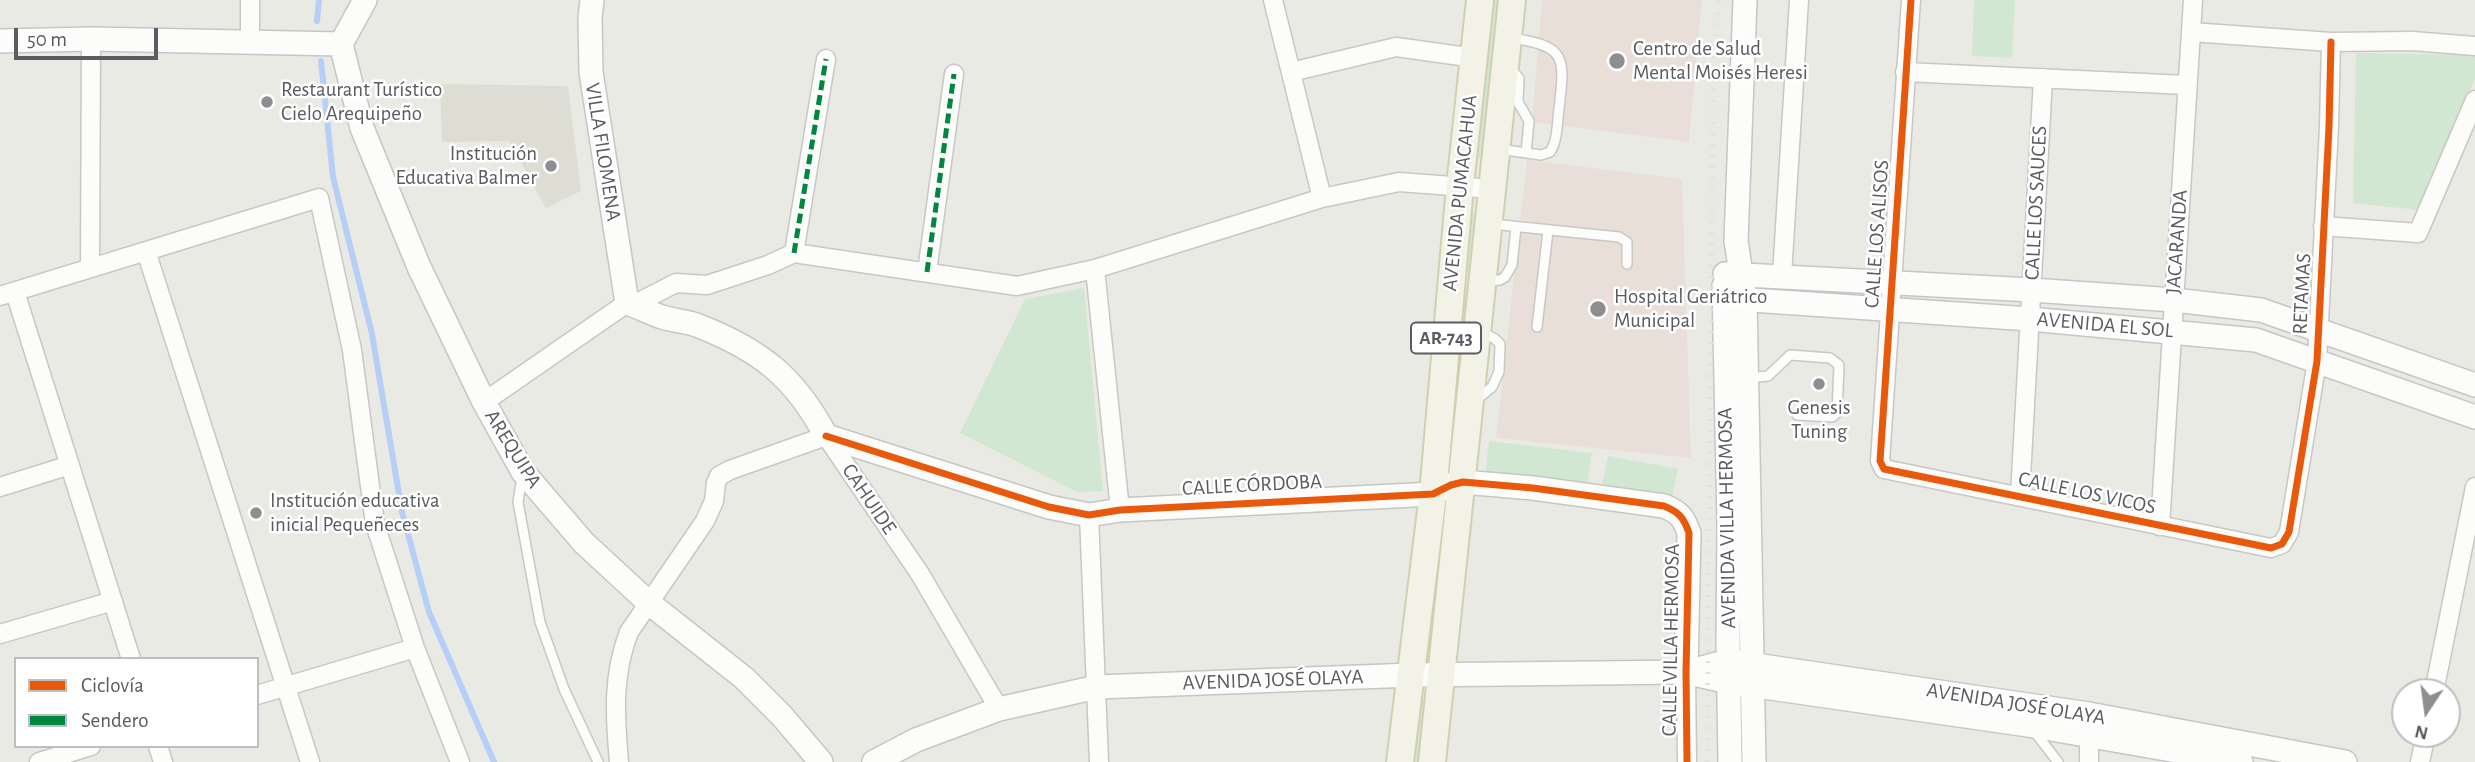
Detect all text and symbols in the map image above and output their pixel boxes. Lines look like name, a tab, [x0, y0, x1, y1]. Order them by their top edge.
scale bar	[18, 14, 161, 58]
text: 50 m	[27, 29, 67, 50]
place label: Centro de Salud Mental Moisés Heresi	[1633, 36, 1808, 86]
marker: Centro de Salud Mental Moisés Heresi	[1607, 51, 1627, 71]
place label: Restaurant Turístico Cielo Arequipeño	[281, 77, 442, 127]
street label: VILLA FILOMENA	[580, 81, 626, 223]
marker: Restaurant Turístico Cielo Arequipeño	[259, 94, 275, 110]
street label: AVENIDA PUMACAHUA	[1437, 94, 1483, 292]
street label: CALLE LOS SAUCES	[2019, 125, 2053, 281]
place label: Institución Educativa Balmer	[395, 141, 537, 191]
marker: Institución Educativa Balmer	[543, 158, 559, 174]
street label: CALLE LOS ALISOS	[1859, 159, 1895, 309]
street label: JACARANDA	[2161, 189, 2193, 295]
street label: RETAMAS	[2287, 253, 2317, 335]
place label: Hospital Geriátrico Municipal	[1614, 284, 1767, 334]
marker: Hospital Geriátrico Municipal	[1588, 299, 1608, 319]
street label: AVENIDA EL SOL	[2036, 306, 2174, 344]
road number: AR-743	[1411, 322, 1481, 354]
marker: Genesis Tuning	[1811, 376, 1827, 392]
place label: Genesis Tuning	[1788, 395, 1850, 445]
street label: AREQUIPA	[479, 405, 547, 493]
street label: AVENIDA VILLA HERMOSA	[1712, 407, 1742, 629]
street label: CAHUIDE	[836, 459, 902, 539]
street label: CALLE LOS VICOS	[2016, 466, 2158, 520]
street label: CALLE CÓRDOBA	[1181, 469, 1323, 501]
place label: Institución educativa inicial Pequeñeces	[270, 488, 440, 538]
marker: Institución educativa inicial Pequeñeces	[248, 505, 264, 521]
street label: CALLE VILLA HERMOSA	[1657, 543, 1685, 737]
legend	[14, 657, 259, 748]
street label: AVENIDA JOSÉ OLAYA	[1182, 664, 1364, 696]
text: Ciclovía	[81, 675, 144, 696]
street label: AVENIDA JOSÉ OLAYA	[1925, 677, 2107, 731]
north arrow	[2391, 678, 2461, 748]
text: Sendero	[81, 710, 149, 731]
text: N	[2413, 721, 2430, 743]

